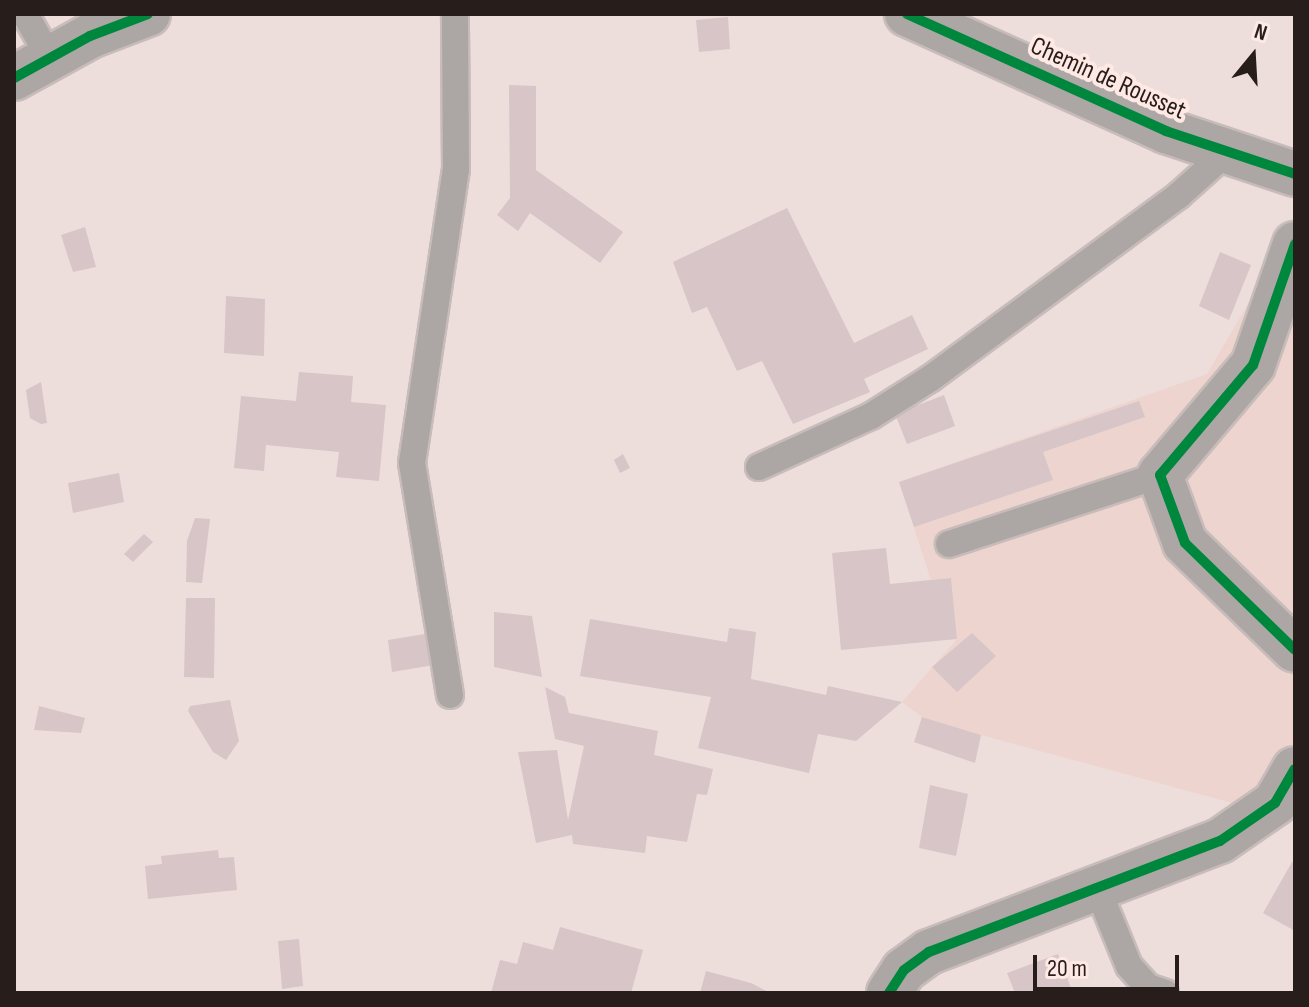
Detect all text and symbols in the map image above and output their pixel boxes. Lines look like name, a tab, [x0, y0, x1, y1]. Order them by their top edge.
north arrow	[1213, 16, 1293, 96]
text: N	[1251, 18, 1270, 47]
street label: Chemin de Rousset	[1026, 31, 1190, 127]
scale bar	[1037, 939, 1183, 989]
text: 20 m	[1047, 954, 1087, 983]

